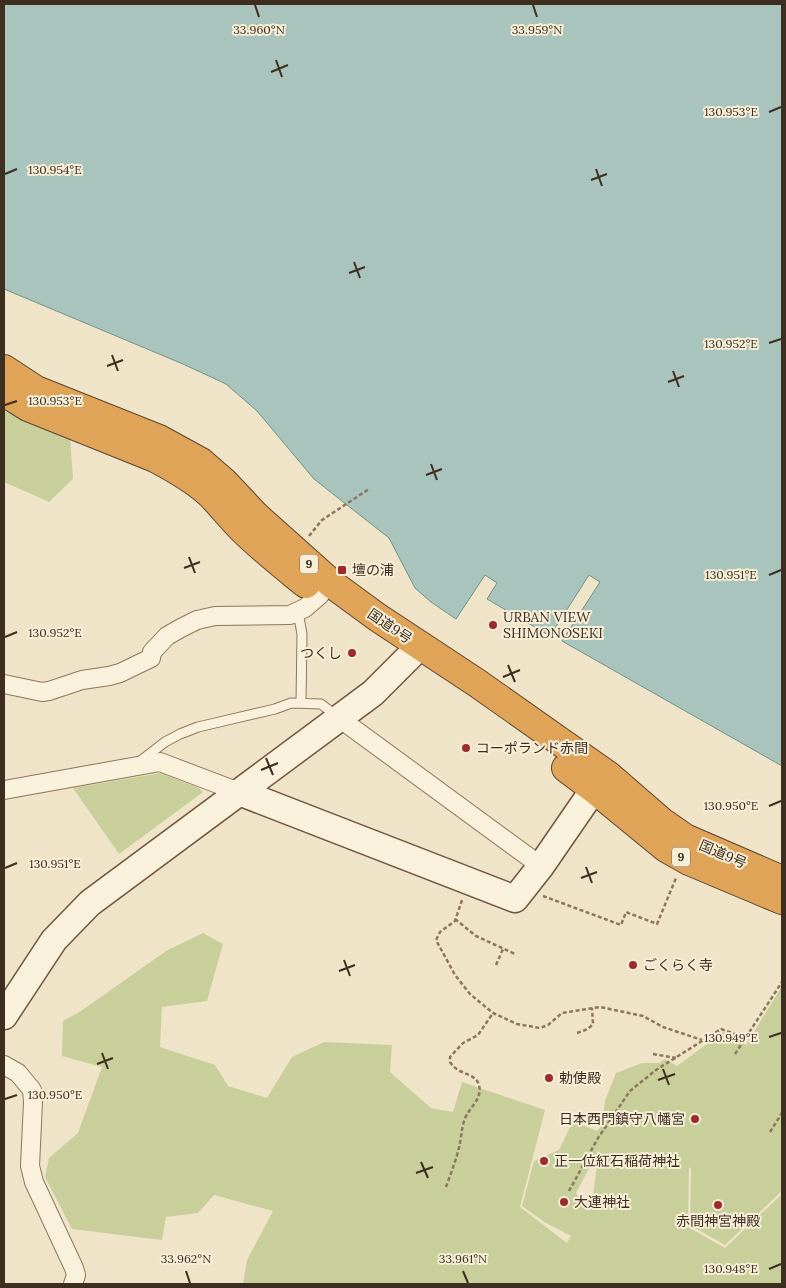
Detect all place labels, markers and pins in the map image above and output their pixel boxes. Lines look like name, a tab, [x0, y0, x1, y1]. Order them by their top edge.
place label: 壇の浦	[352, 561, 394, 579]
marker: 壇の浦	[336, 564, 348, 576]
place label: URBAN VIEW SHIMONOSEKI	[503, 608, 603, 642]
marker: URBAN VIEW SHIMONOSEKI	[487, 619, 499, 631]
place label: つくし	[300, 644, 342, 662]
marker: つくし	[346, 647, 358, 659]
place label: コーポランド赤間	[476, 739, 588, 757]
marker: コーポランド赤間	[460, 742, 472, 754]
place label: ごくらく寺	[643, 956, 713, 974]
marker: ごくらく寺	[627, 959, 639, 971]
place label: 勅使殿	[559, 1069, 601, 1087]
marker: 勅使殿	[543, 1072, 555, 1084]
place label: 日本西門鎮守八幡宮	[559, 1110, 685, 1128]
marker: 日本西門鎮守八幡宮	[689, 1113, 701, 1125]
place label: 正一位紅石稲荷神社	[554, 1152, 680, 1170]
marker: 正一位紅石稲荷神社	[538, 1155, 550, 1167]
place label: 大連神社	[574, 1193, 630, 1211]
marker: 大連神社	[558, 1196, 570, 1208]
marker: 赤間神宮神殿	[712, 1199, 724, 1211]
place label: 赤間神宮神殿	[676, 1212, 760, 1230]

